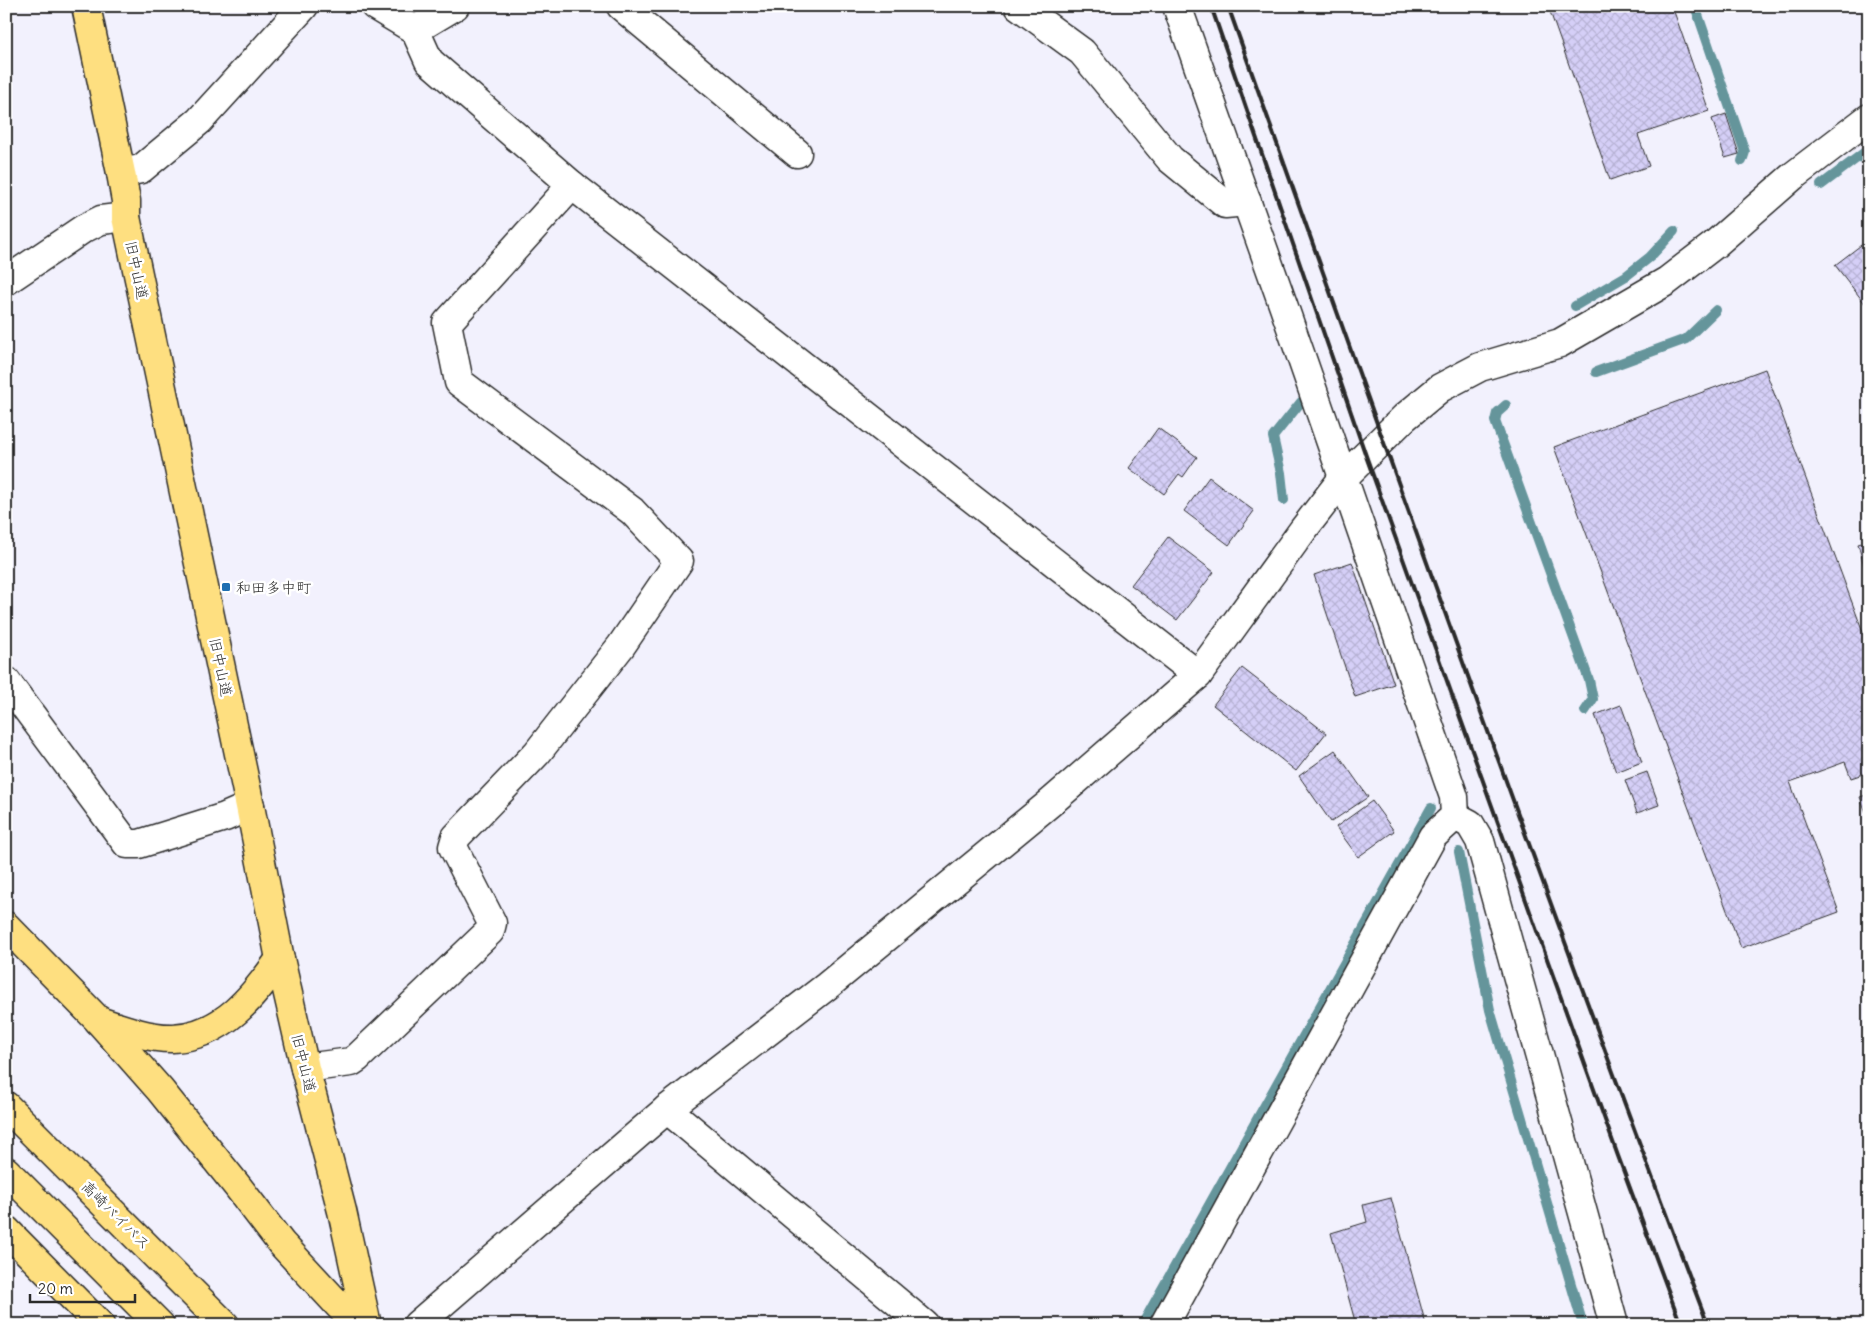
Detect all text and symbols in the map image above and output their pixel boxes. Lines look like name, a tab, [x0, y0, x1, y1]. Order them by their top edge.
street label: 旧中山道	[121, 239, 153, 301]
place label: 和田多中町	[236, 578, 312, 597]
marker: 和田多中町	[220, 581, 232, 593]
street label: 旧中山道	[205, 636, 237, 698]
street label: 旧中山道	[288, 1032, 320, 1094]
street label: 高崎バイパス	[78, 1177, 154, 1253]
scale bar	[30, 1271, 135, 1303]
text: 20 m	[38, 1279, 73, 1298]

